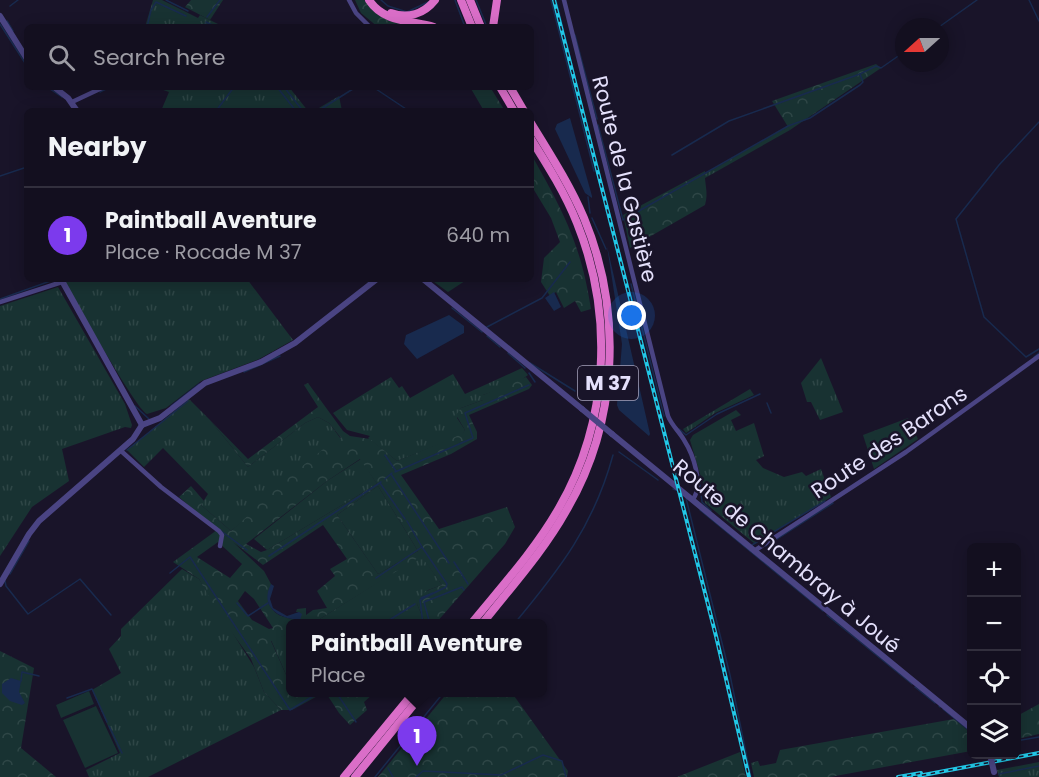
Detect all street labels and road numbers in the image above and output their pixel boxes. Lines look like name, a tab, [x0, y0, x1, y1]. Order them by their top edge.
street label: Route de la Gastière	[585, 73, 665, 285]
road number: M 37	[578, 366, 638, 400]
street label: Route des Barons	[805, 379, 973, 505]
street label: Route de Chambray à Joué	[667, 452, 907, 660]

